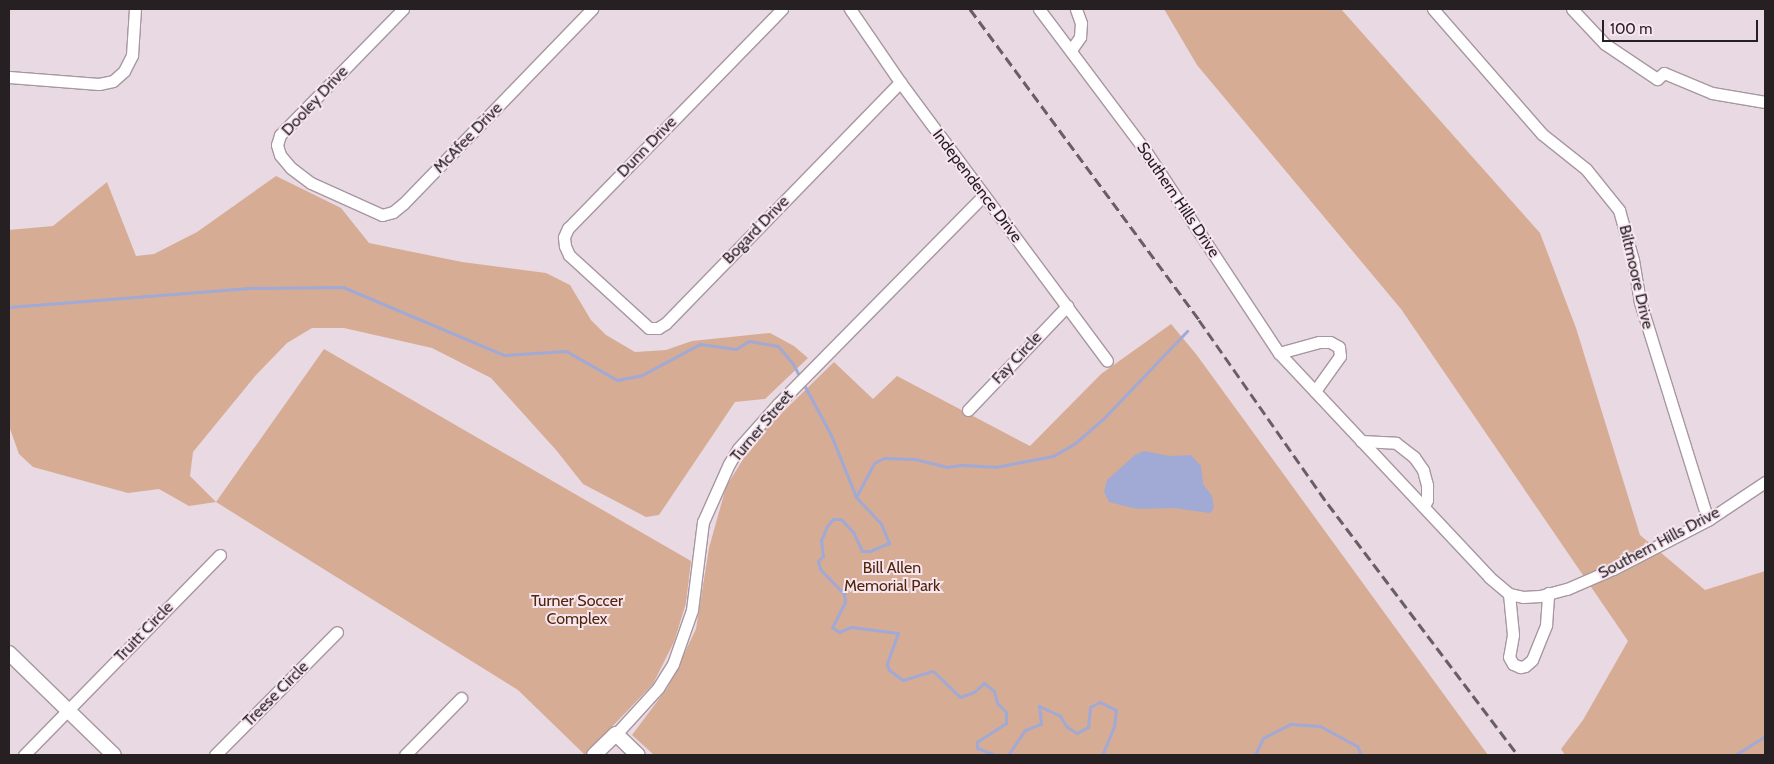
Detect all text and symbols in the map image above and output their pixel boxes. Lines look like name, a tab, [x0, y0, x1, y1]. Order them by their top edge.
scale bar	[1604, 10, 1760, 42]
text: 100 m	[1610, 20, 1652, 38]
street label: Dooley Drive	[278, 62, 352, 140]
street label: McAfee Drive	[430, 99, 506, 177]
street label: Dunn Drive	[613, 113, 681, 181]
street label: Independence Drive	[928, 126, 1026, 246]
street label: Southern Hills Drive	[1132, 139, 1224, 261]
street label: Bogard Drive	[719, 192, 793, 268]
street label: Biltmoore Drive	[1615, 223, 1657, 331]
street label: Fay Circle	[988, 328, 1046, 388]
street label: Turner Street	[727, 386, 797, 466]
street label: Southern Hills Drive	[1595, 503, 1723, 583]
park label: Bill Allen Memorial Park	[844, 558, 940, 596]
park label: Turner Soccer Complex	[531, 591, 623, 629]
street label: Truitt Circle	[111, 598, 177, 666]
street label: Treese Circle	[239, 657, 313, 731]

